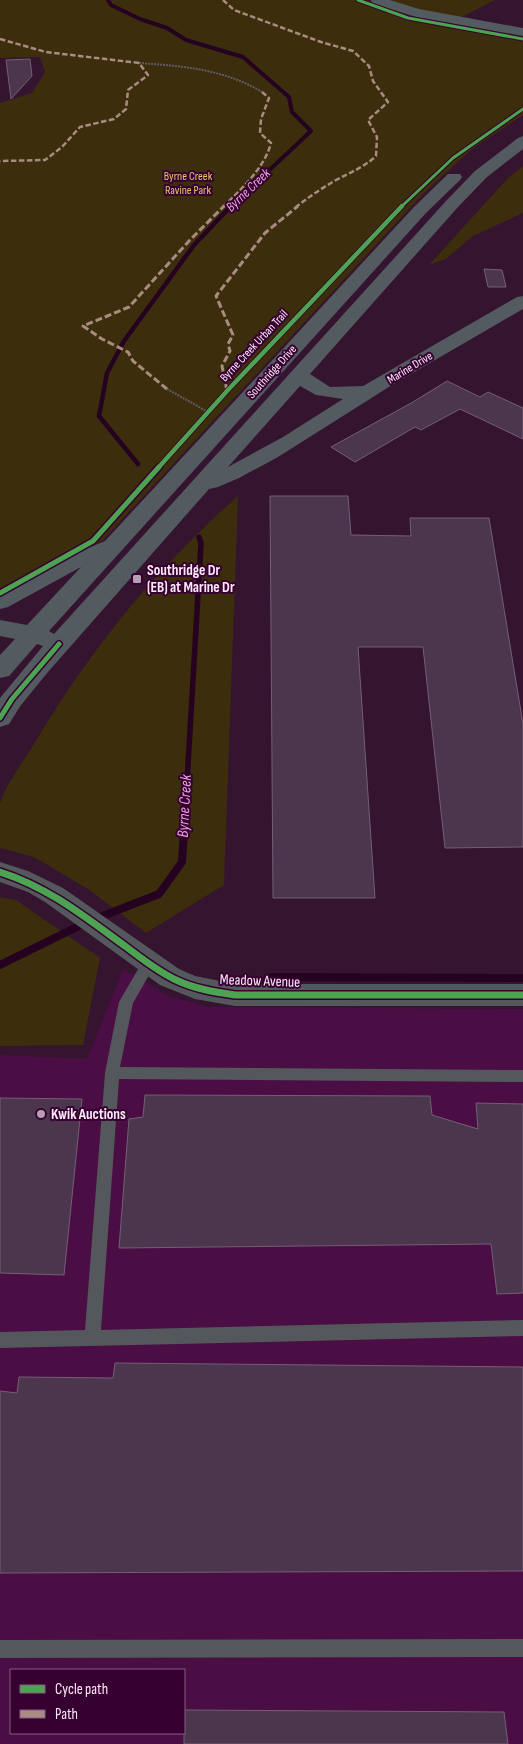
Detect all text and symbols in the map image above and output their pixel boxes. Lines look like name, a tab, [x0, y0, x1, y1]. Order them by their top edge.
water label: Byrne Creek	[222, 164, 274, 215]
park label: Byrne Creek Ravine Park	[164, 169, 213, 198]
street label: Byrne Creek Urban Trail	[217, 307, 291, 385]
street label: Southridge Drive	[244, 342, 300, 402]
street label: Marine Drive	[385, 349, 436, 387]
place label: Southridge Dr (EB) at Marine Dr	[147, 561, 235, 597]
marker: Southridge Dr (EB) at Marine Dr	[131, 573, 143, 585]
water label: Byrne Creek	[174, 773, 196, 838]
street label: Meadow Avenue	[219, 970, 301, 992]
place label: Kwik Auctions	[51, 1105, 126, 1124]
marker: Kwik Auctions	[35, 1108, 47, 1120]
legend	[10, 1669, 185, 1734]
text: Cycle path	[55, 1680, 108, 1699]
text: Path	[55, 1705, 78, 1724]

